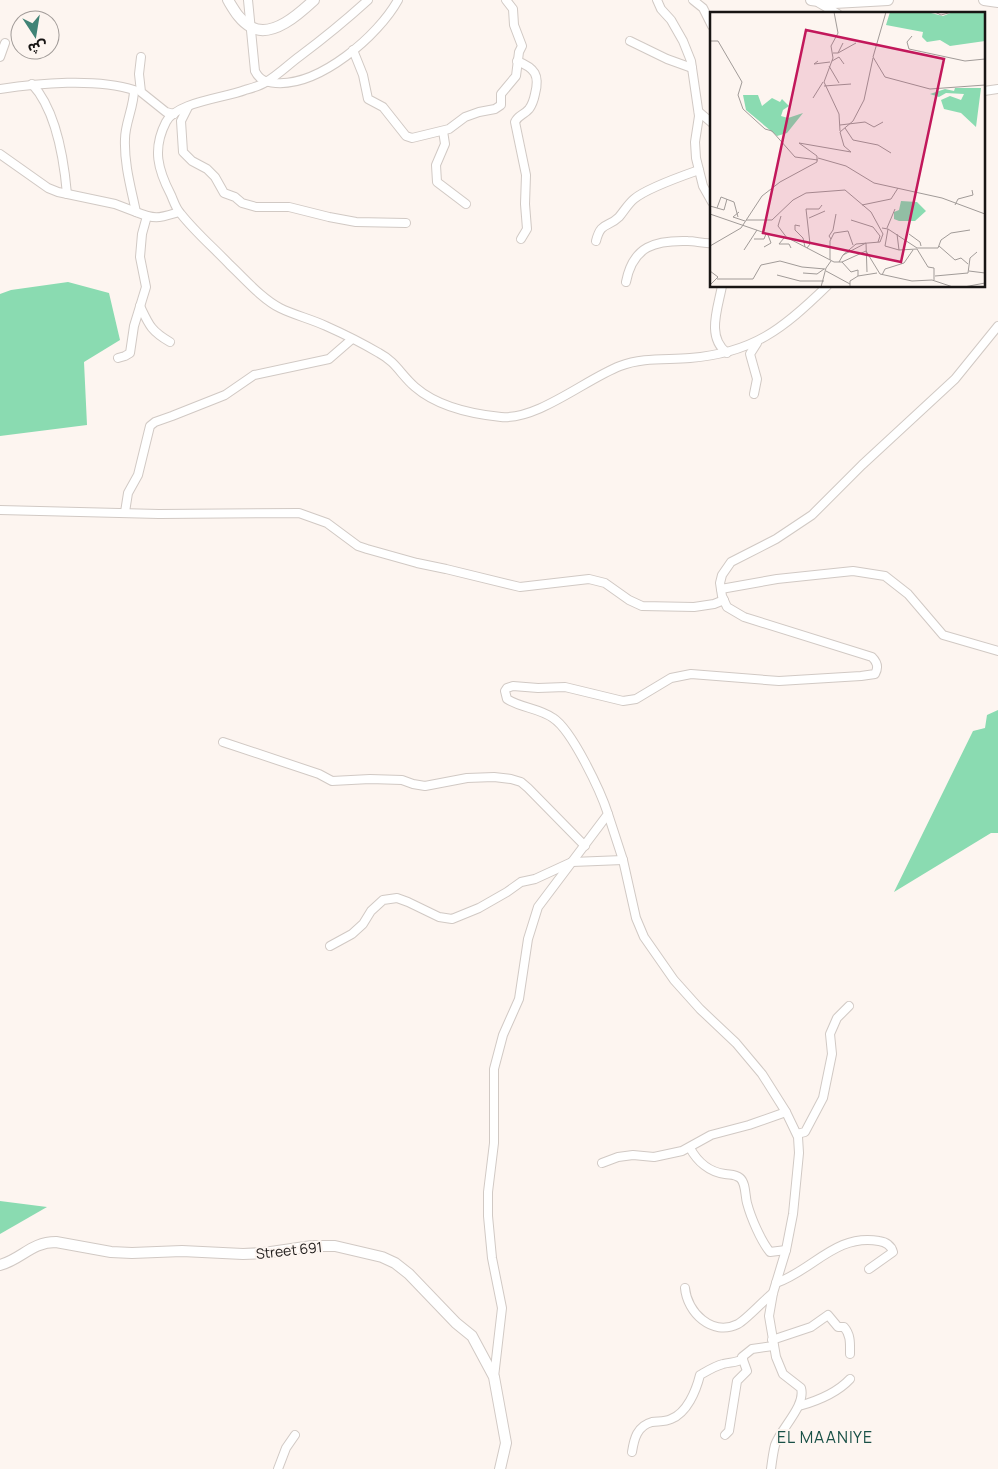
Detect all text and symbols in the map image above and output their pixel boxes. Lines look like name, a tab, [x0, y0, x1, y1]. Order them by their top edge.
north arrow	[10, 10, 60, 60]
inset map	[710, 12, 986, 288]
text: ش	[26, 37, 49, 59]
street label: Street 691	[255, 1237, 323, 1263]
district label: EL MAANIYE	[777, 1426, 873, 1448]

